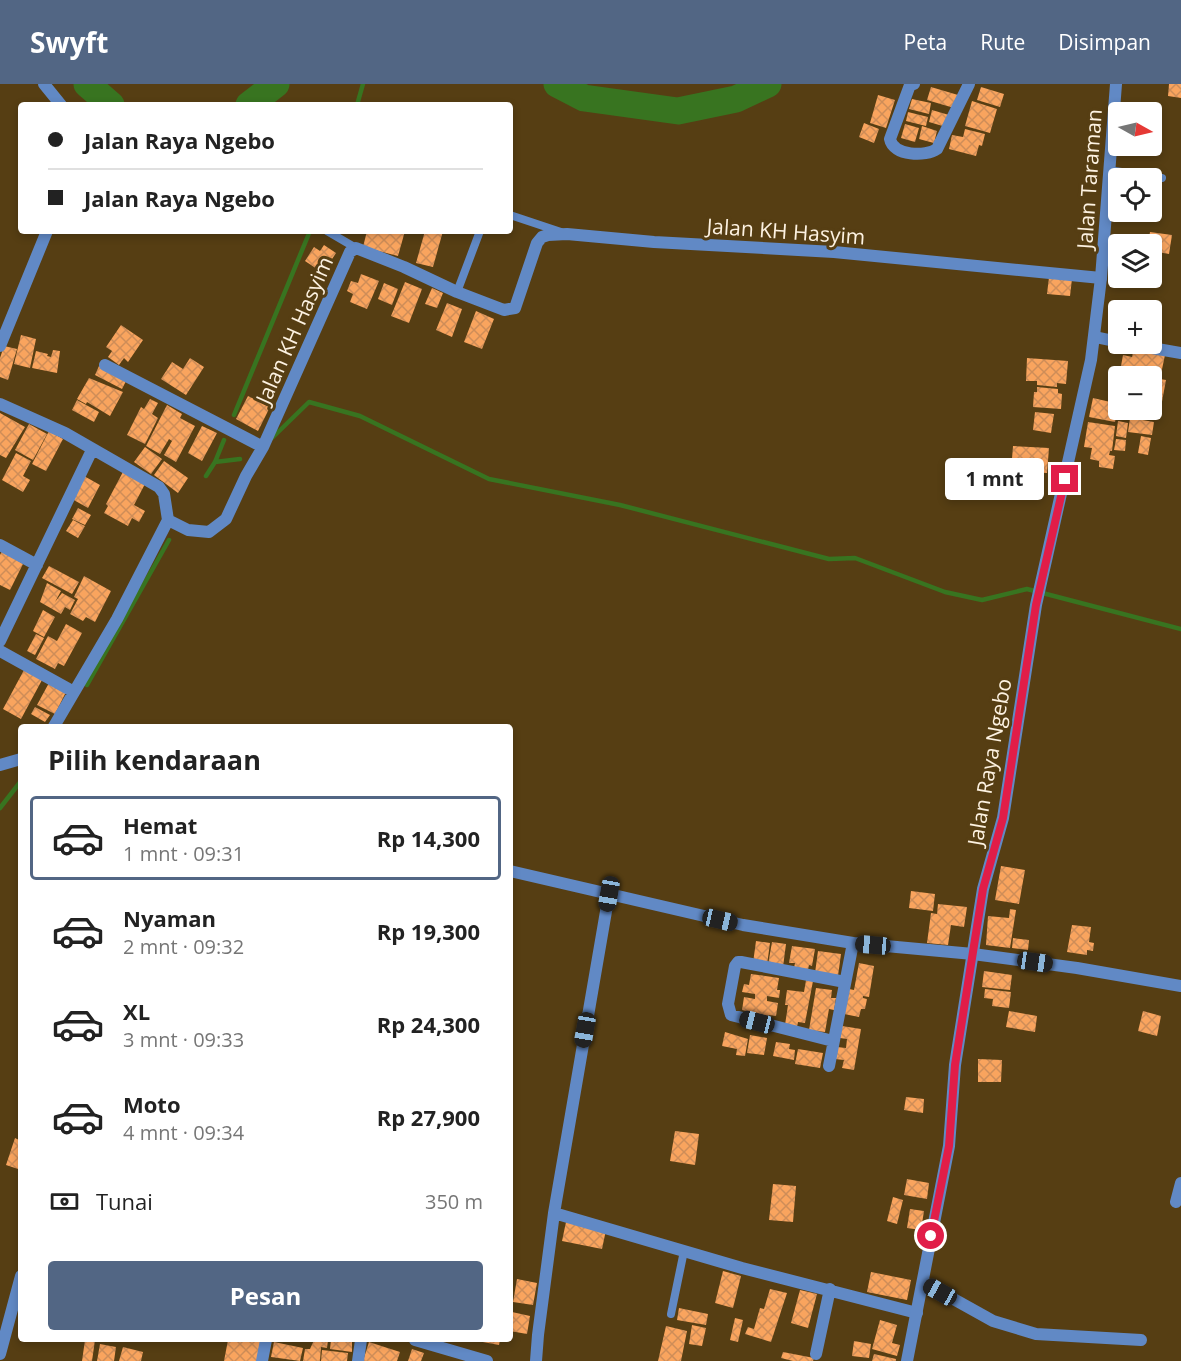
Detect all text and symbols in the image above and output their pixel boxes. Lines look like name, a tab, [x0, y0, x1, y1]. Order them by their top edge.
text: Swyft	[30, 23, 108, 61]
text: Peta	[904, 28, 947, 56]
text: Rute	[980, 28, 1025, 56]
text: Disimpan	[1058, 28, 1151, 56]
north arrow	[1108, 102, 1162, 156]
map controls	[1108, 102, 1162, 420]
street label: Jalan Taraman	[1070, 108, 1108, 252]
text: Jalan Raya Ngebo	[84, 125, 275, 155]
button: locate	[1108, 168, 1162, 222]
text: Jalan Raya Ngebo	[84, 183, 275, 213]
street label: Jalan KH Hasyim	[704, 211, 866, 251]
button: layers	[1108, 234, 1162, 288]
street label: Jalan KH Hasyim	[248, 252, 339, 410]
button: +	[1108, 300, 1162, 354]
button: −	[1108, 366, 1162, 420]
callout: 1 mnt	[945, 458, 1044, 500]
text: 1 mnt	[965, 465, 1024, 492]
route end	[1051, 465, 1078, 492]
street label: Jalan Raya Ngebo	[960, 676, 1017, 850]
text: Pilih kendaraan	[48, 741, 261, 778]
text: Hemat	[123, 810, 197, 840]
icon: car	[51, 811, 105, 865]
text: Rp 14,300	[377, 823, 480, 853]
text: 1 mnt · 09:31	[123, 840, 244, 867]
car	[597, 875, 621, 913]
text: Nyaman	[123, 903, 216, 933]
icon: car	[51, 904, 105, 958]
car	[700, 907, 740, 933]
text: Rp 19,300	[377, 916, 480, 946]
text: 2 mnt · 09:32	[123, 933, 244, 960]
car	[854, 934, 892, 956]
car	[1016, 951, 1054, 973]
text: XL	[123, 996, 150, 1026]
icon: car	[51, 997, 105, 1051]
text: Rp 24,300	[377, 1009, 480, 1039]
car	[737, 1009, 777, 1035]
car	[573, 1011, 597, 1049]
text: 3 mnt · 09:33	[123, 1026, 244, 1053]
text: Moto	[123, 1089, 181, 1119]
icon: car	[51, 1090, 105, 1144]
text: Rp 27,900	[377, 1102, 480, 1132]
text: 4 mnt · 09:34	[123, 1119, 244, 1146]
icon: cash	[48, 1185, 81, 1218]
text: Tunai	[96, 1186, 153, 1216]
text: 350 m	[425, 1188, 483, 1215]
route start	[917, 1222, 944, 1249]
button: Pesan	[48, 1261, 483, 1330]
car	[920, 1275, 960, 1309]

